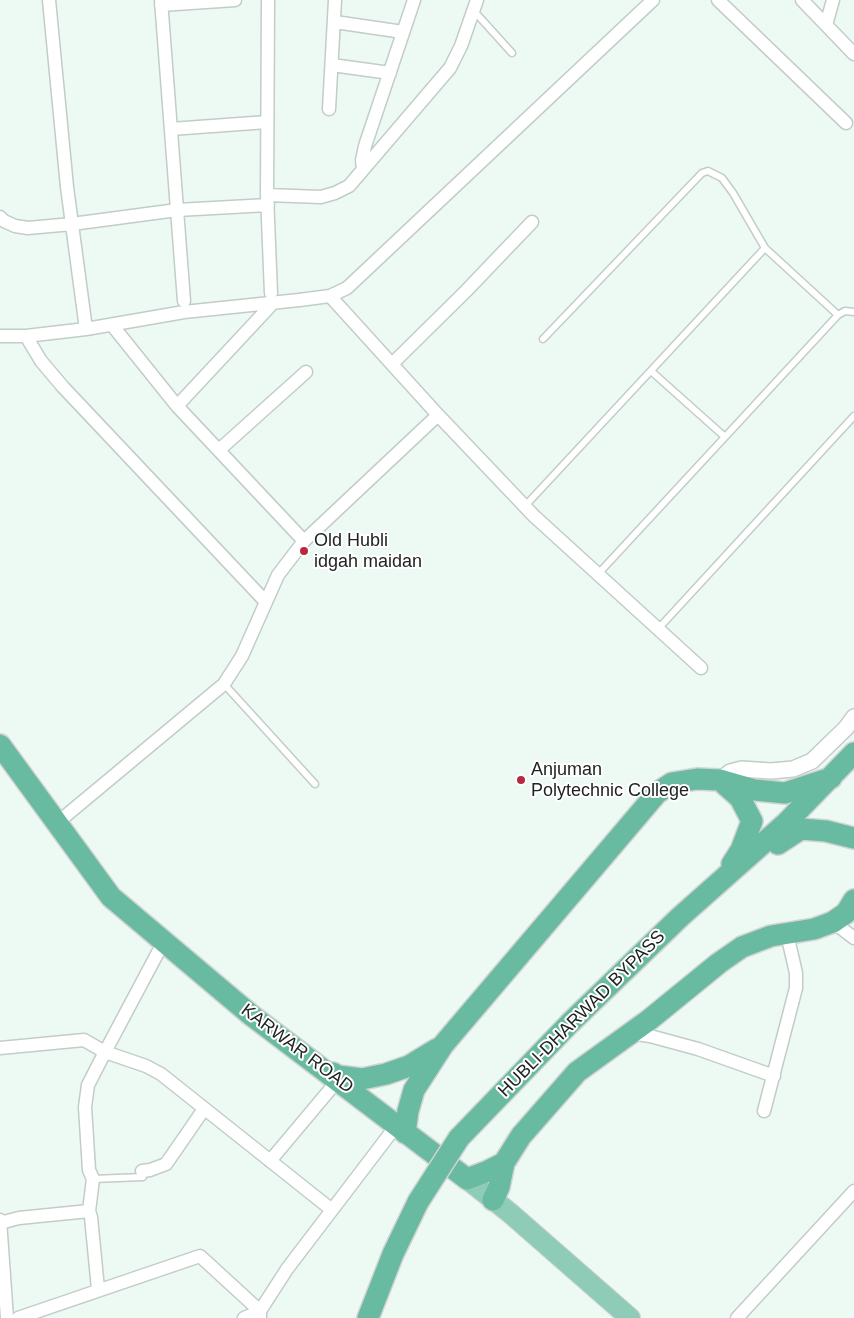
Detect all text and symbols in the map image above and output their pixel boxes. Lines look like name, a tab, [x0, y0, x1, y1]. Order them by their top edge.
place label: Old Hubli idgah maidan	[314, 530, 422, 572]
marker: Old Hubli idgah maidan	[298, 545, 310, 557]
place label: Anjuman Polytechnic College	[531, 759, 689, 802]
marker: Anjuman Polytechnic College	[515, 774, 527, 786]
street label: HUBLI-DHARWAD BYPASS	[494, 926, 670, 1102]
street label: KARWAR ROAD	[237, 1000, 357, 1098]

